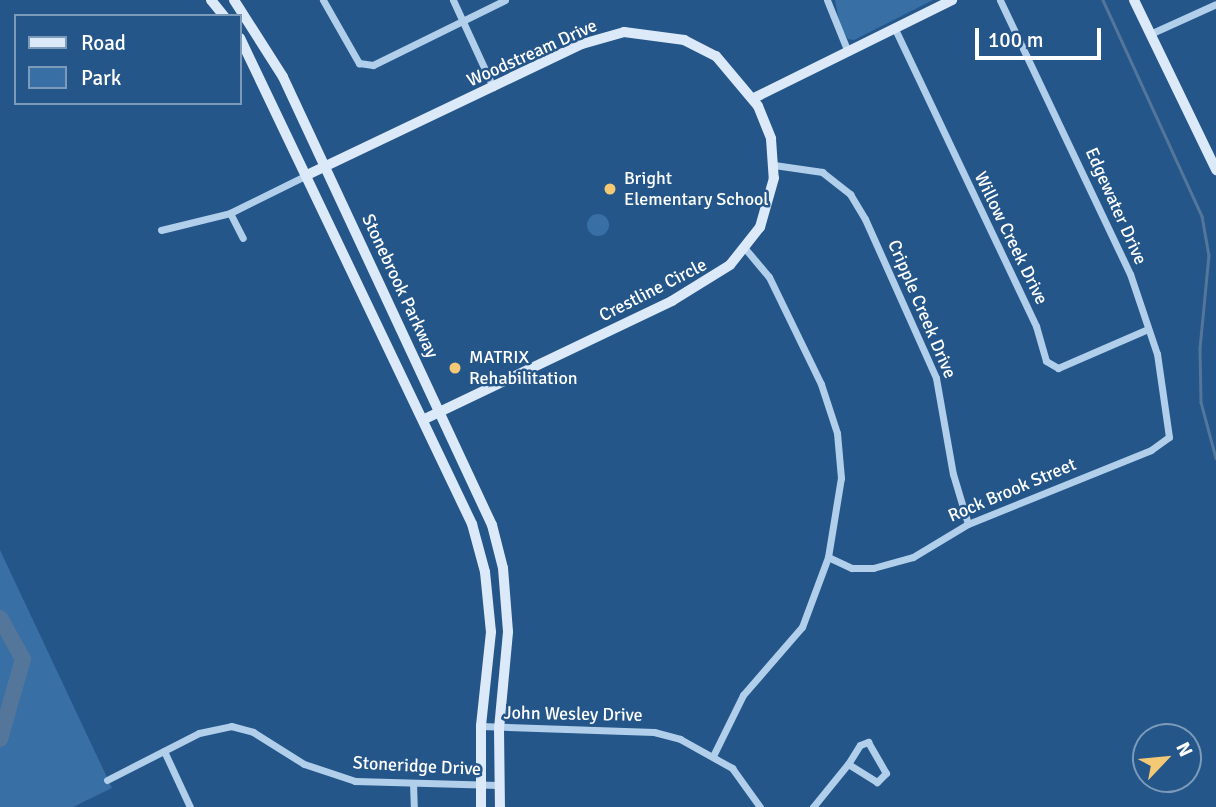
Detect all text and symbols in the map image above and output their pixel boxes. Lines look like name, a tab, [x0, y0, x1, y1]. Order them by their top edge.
legend	[14, 14, 242, 105]
scale bar	[978, 14, 1104, 58]
street label: Woodstream Drive	[464, 15, 600, 91]
text: 100 m	[988, 27, 1043, 53]
text: Road	[81, 30, 126, 56]
text: Park	[81, 65, 121, 91]
street label: Edgewater Drive	[1081, 144, 1151, 268]
place label: Bright Elementary School	[624, 168, 769, 210]
street label: Willow Creek Drive	[970, 168, 1052, 308]
marker: Bright Elementary School	[602, 181, 618, 197]
street label: Stonebrook Parkway	[357, 210, 443, 362]
street label: Cripple Creek Drive	[883, 237, 961, 381]
street label: Crestline Circle	[596, 254, 710, 326]
place label: MATRIX Rehabilitation	[469, 347, 578, 390]
marker: MATRIX Rehabilitation	[447, 360, 463, 376]
street label: Rock Brook Street	[945, 453, 1079, 527]
street label: John Wesley Drive	[503, 702, 643, 726]
north arrow	[1132, 723, 1202, 793]
text: N	[1170, 738, 1198, 761]
street label: Stoneridge Drive	[352, 752, 482, 780]

